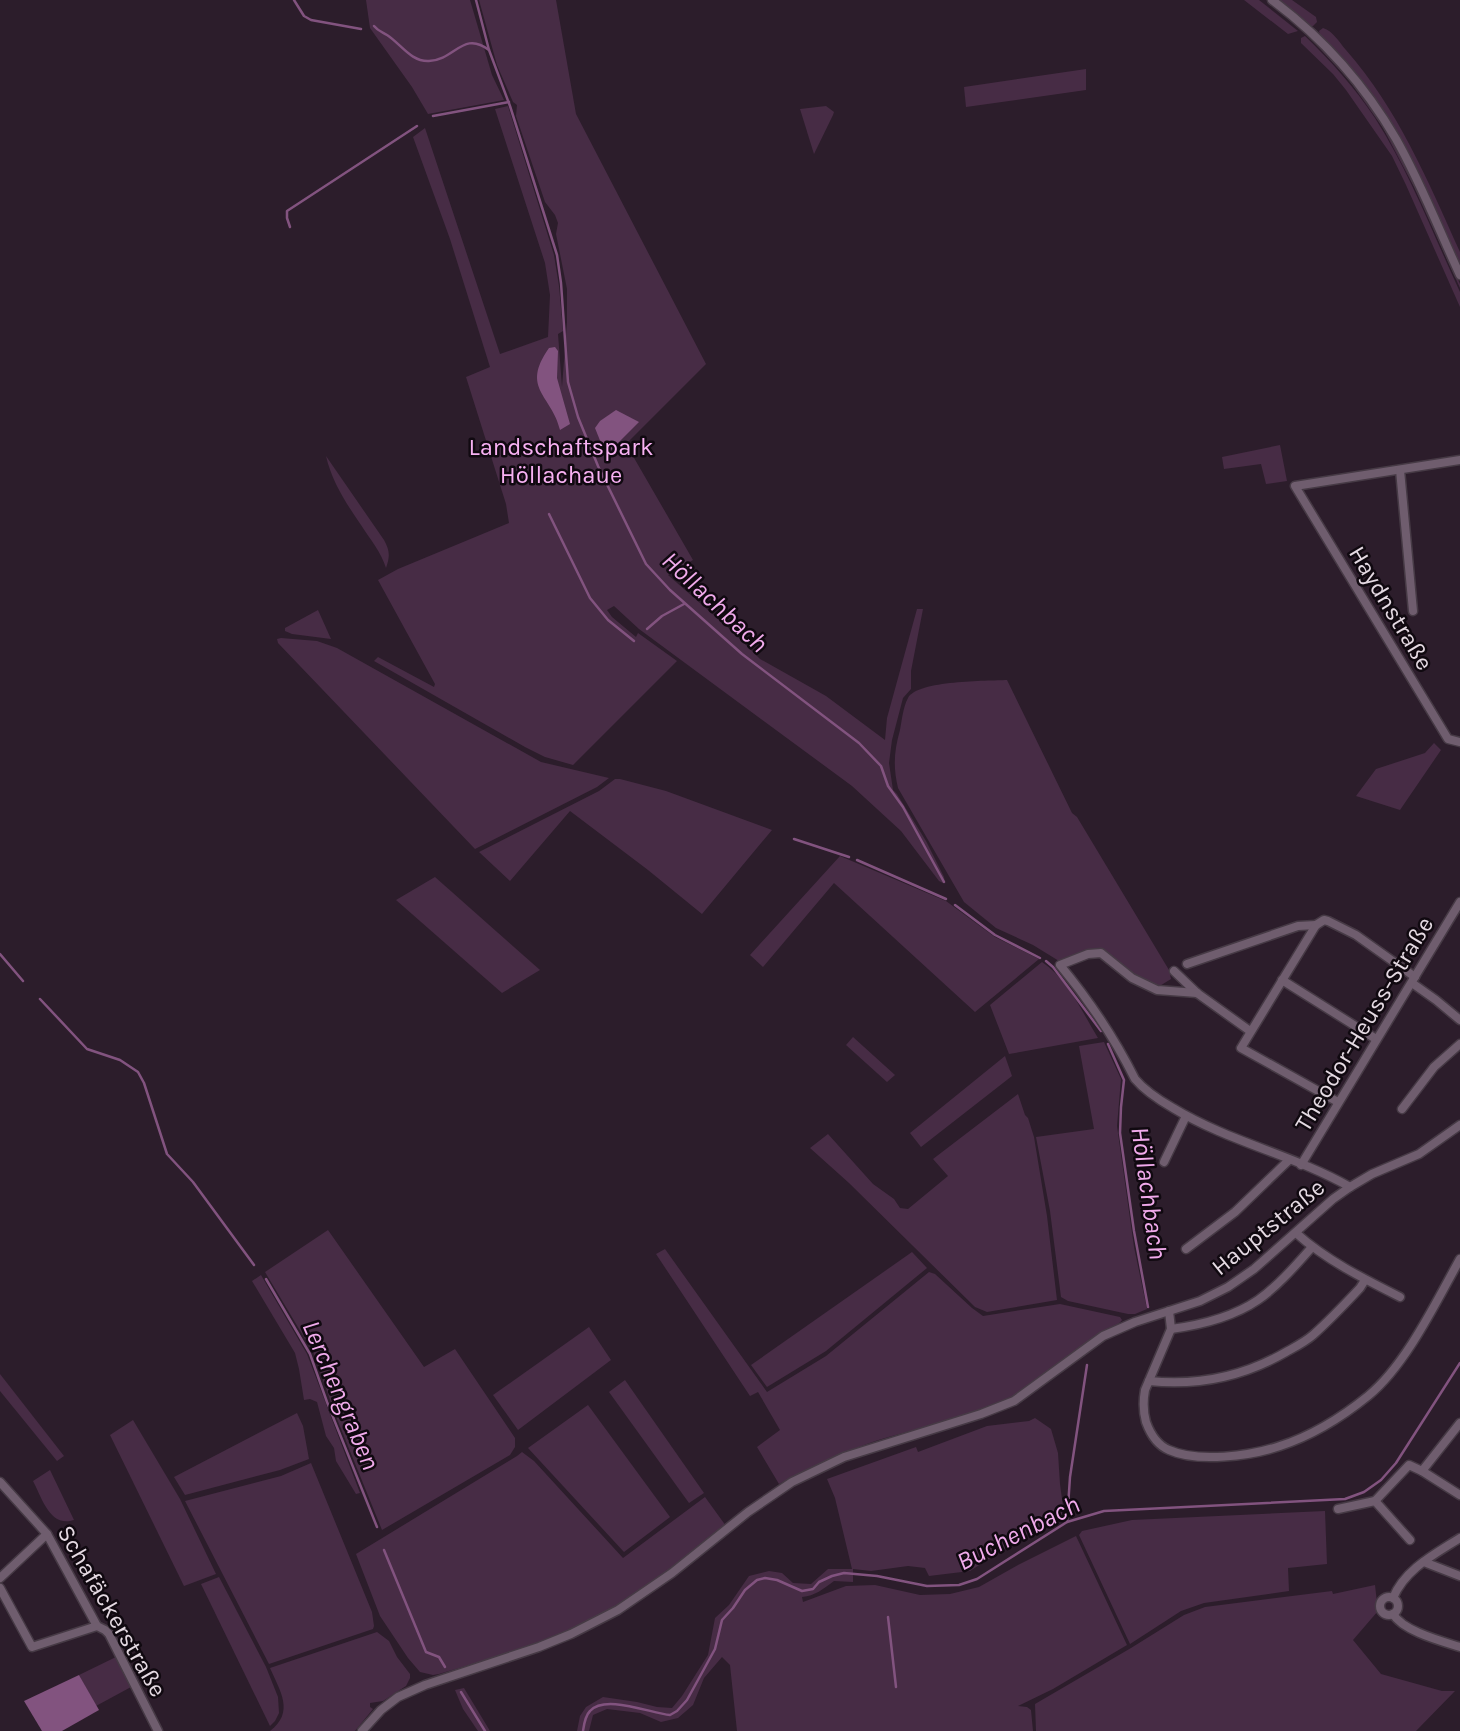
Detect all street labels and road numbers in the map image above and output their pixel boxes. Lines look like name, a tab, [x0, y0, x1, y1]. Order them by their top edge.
street label: Haydnstraße	[1343, 541, 1439, 675]
street label: Theodor-Heuss-Straße	[1289, 912, 1439, 1136]
street label: Hauptstraße	[1206, 1173, 1330, 1281]
street label: Schafäckerstraße	[51, 1520, 173, 1702]

